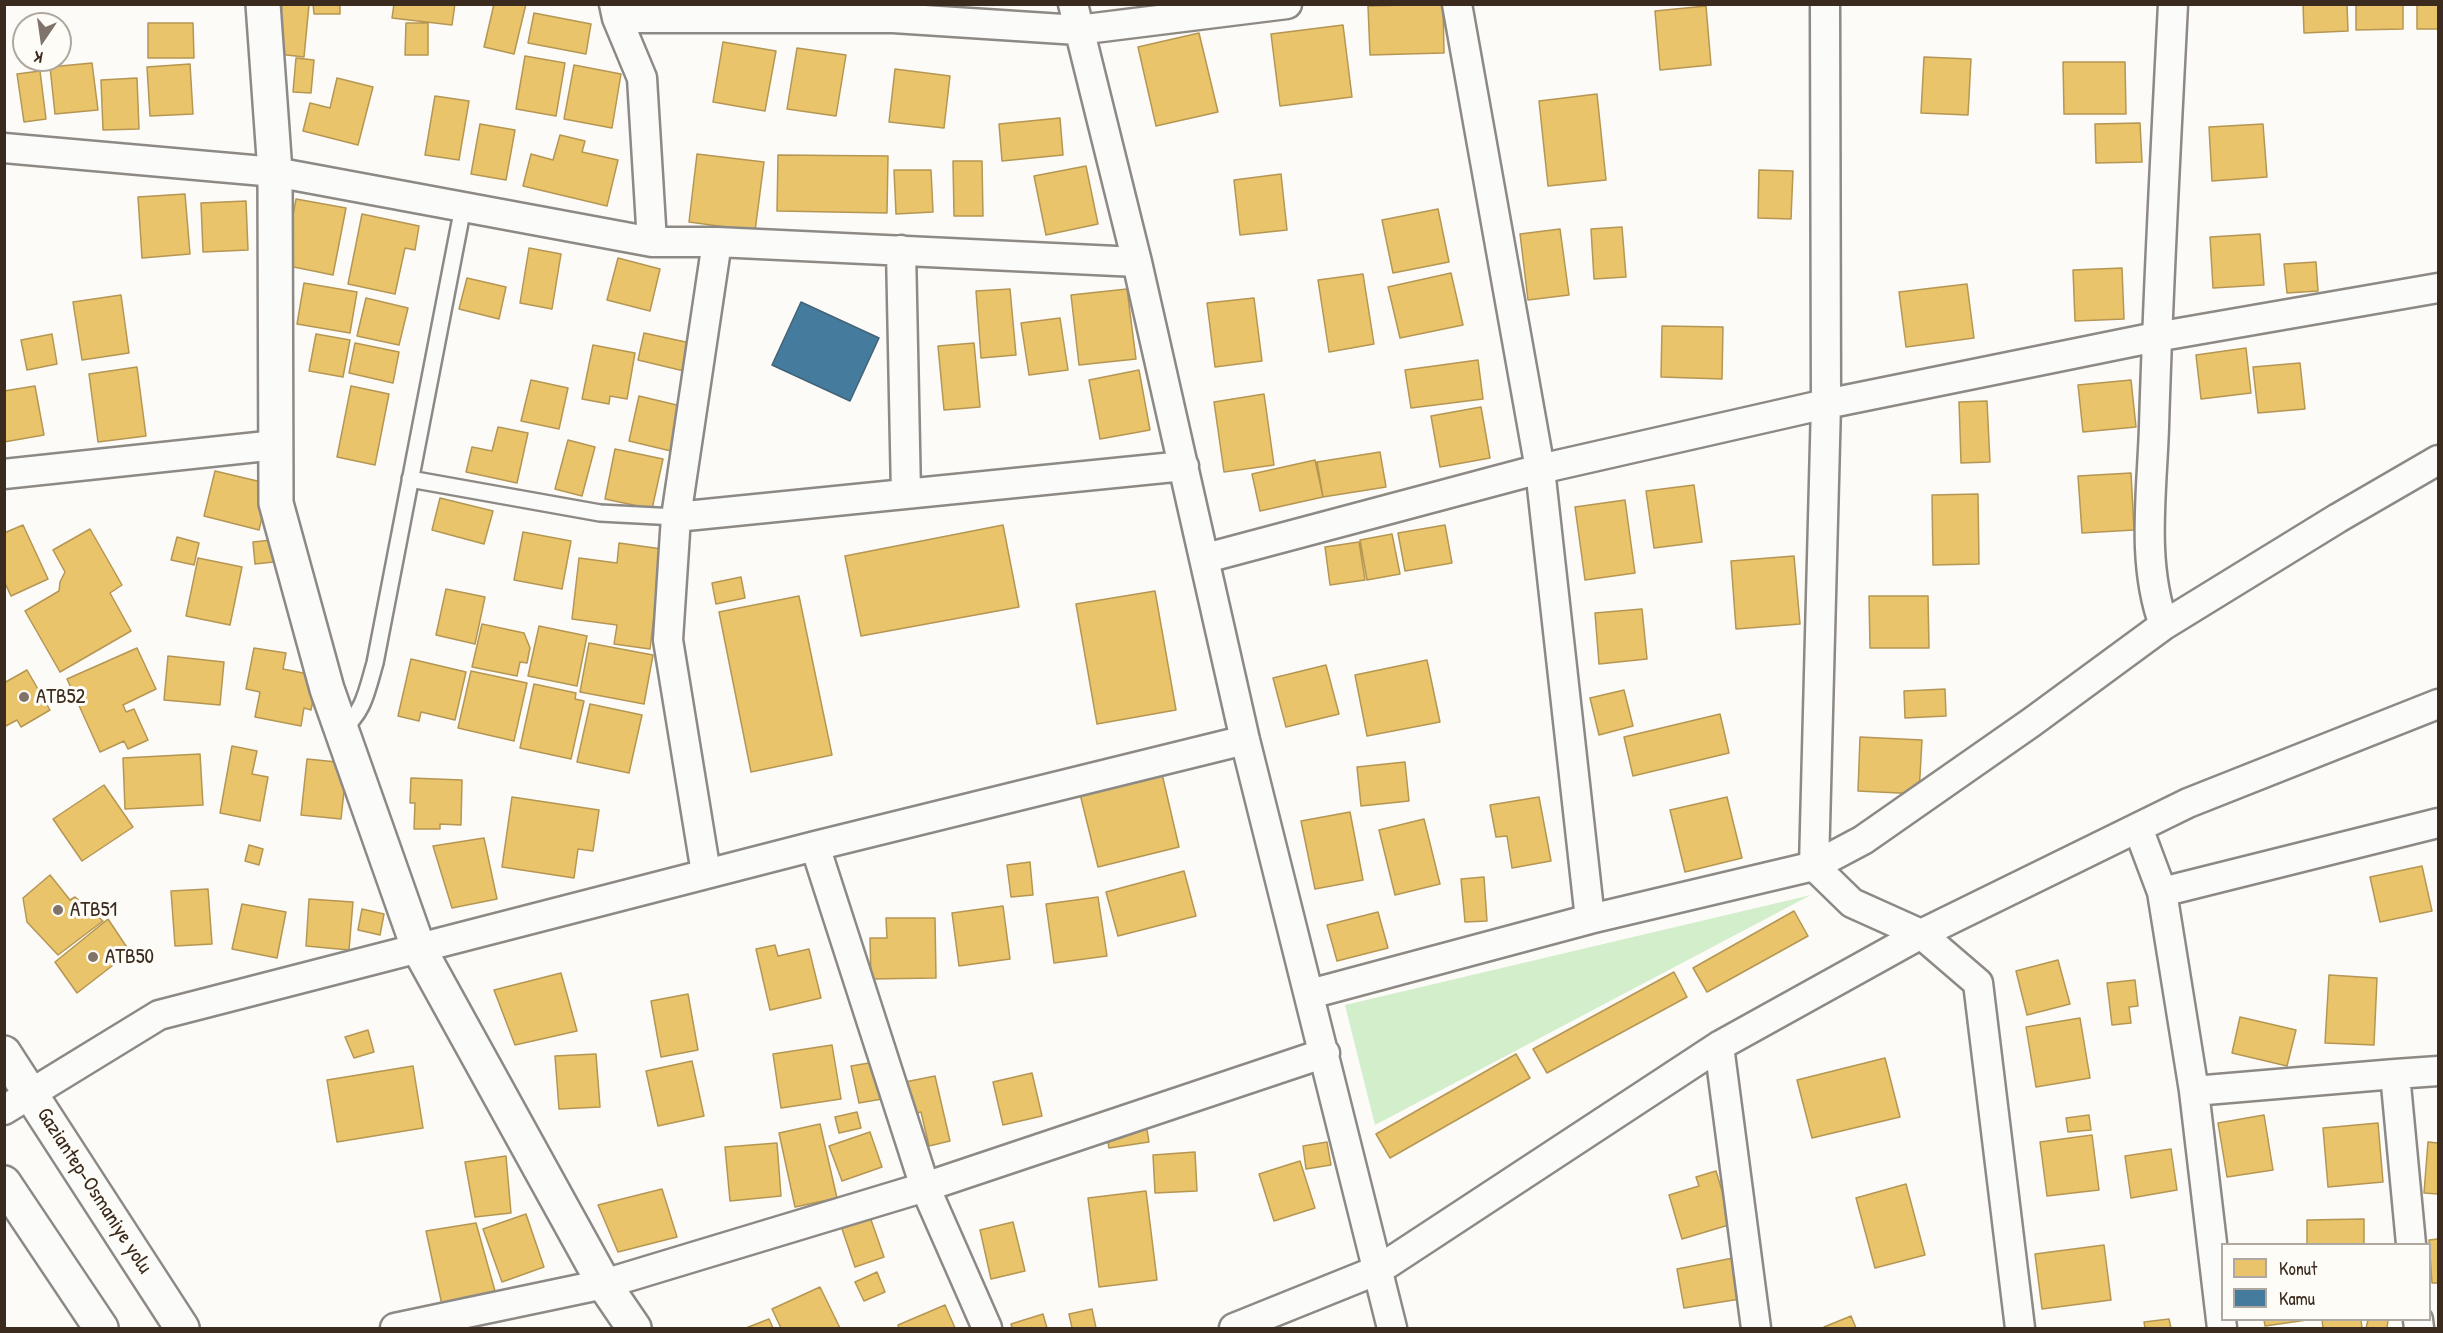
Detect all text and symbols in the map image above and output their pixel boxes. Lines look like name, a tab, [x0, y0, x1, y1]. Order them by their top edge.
north arrow	[12, 12, 72, 72]
text: K	[32, 46, 45, 69]
place label: ATB52	[36, 684, 85, 710]
marker: ATB52	[17, 690, 31, 704]
place label: ATB51	[70, 897, 117, 923]
marker: ATB51	[51, 903, 65, 917]
place label: ATB50	[105, 944, 154, 970]
marker: ATB50	[86, 950, 100, 964]
street label: Gaziantep-Osmaniye yolu	[31, 1103, 157, 1279]
legend	[2221, 1243, 2431, 1321]
text: Konut	[2279, 1256, 2317, 1281]
text: Kamu	[2279, 1286, 2315, 1311]

